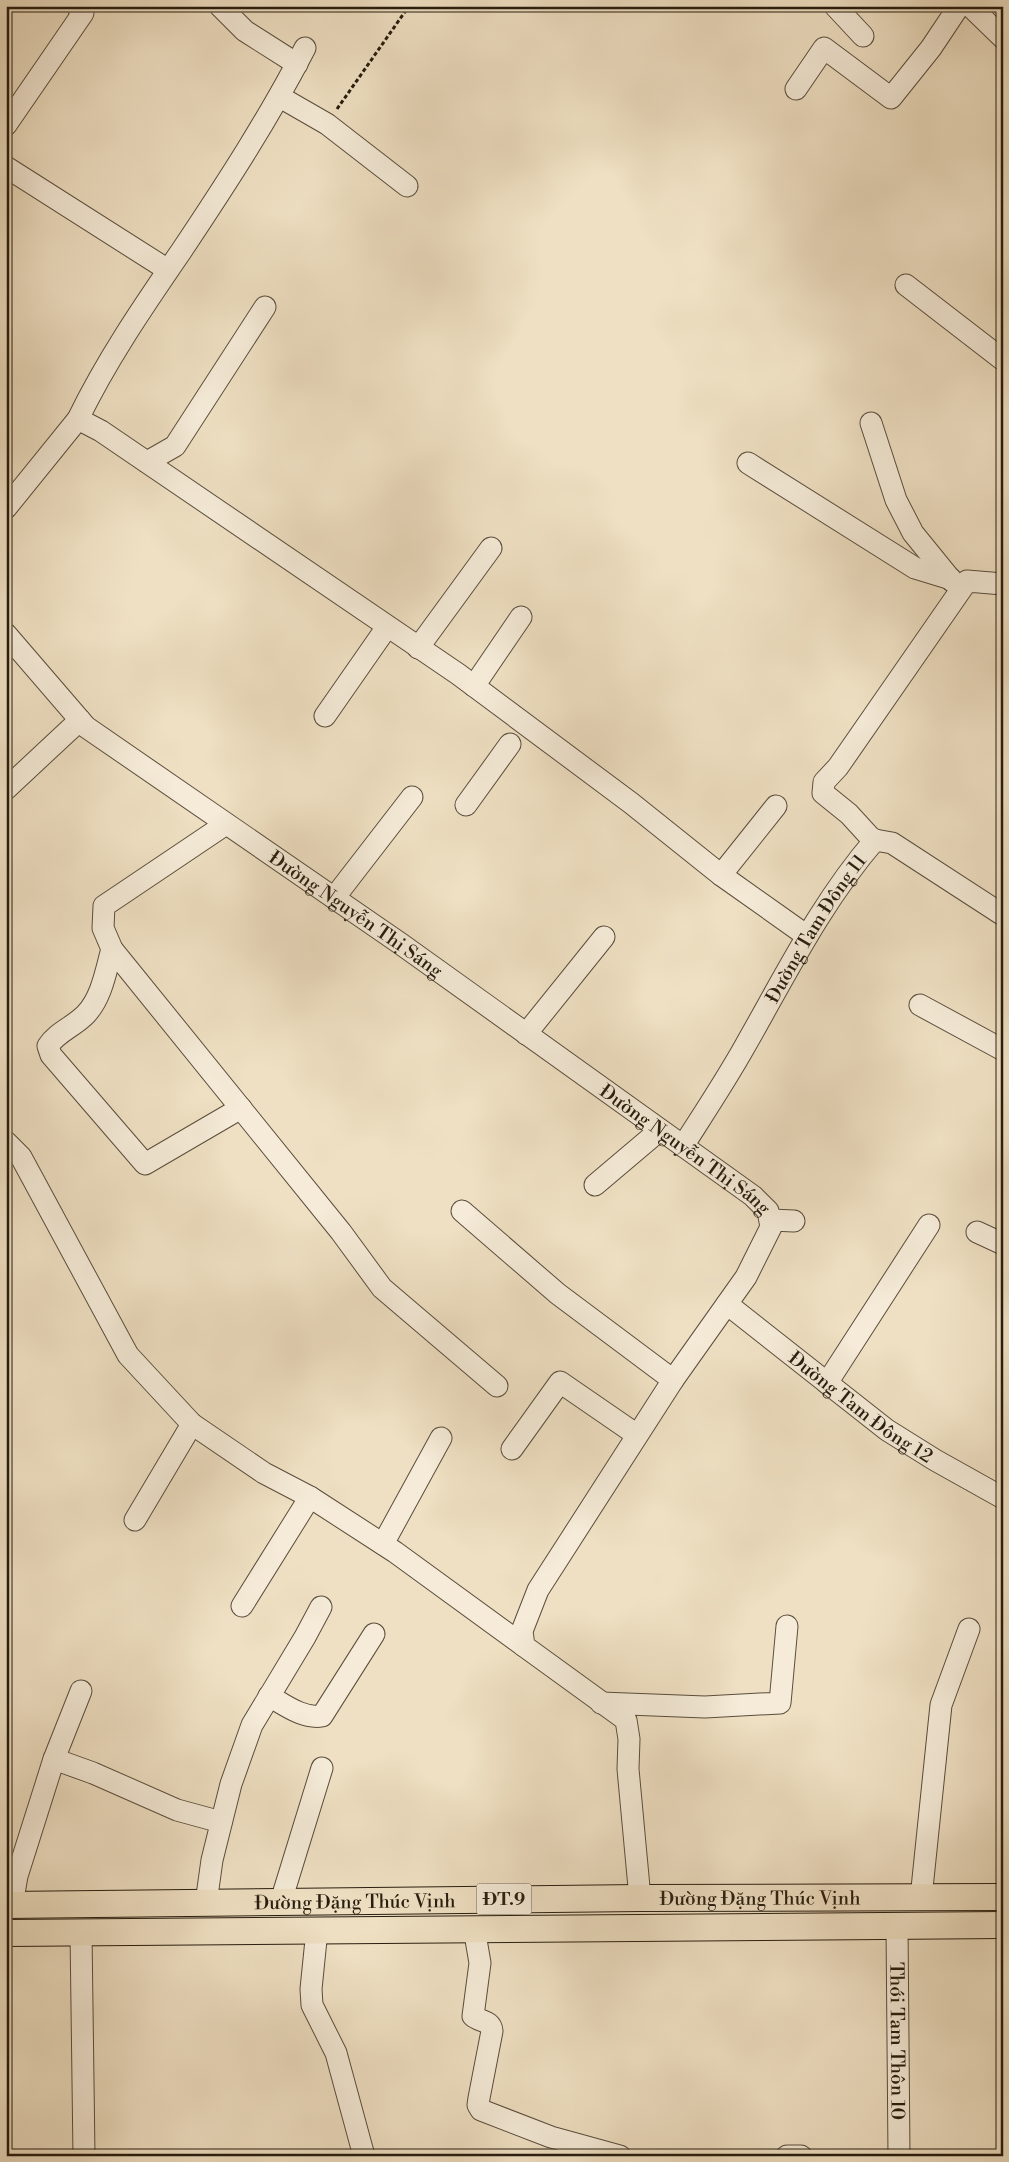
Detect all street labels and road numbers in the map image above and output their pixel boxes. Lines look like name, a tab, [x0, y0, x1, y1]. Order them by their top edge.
street label: Đường Nguyễn Thị Sáng	[264, 846, 447, 983]
street label: Đường Tam Đông 11	[761, 849, 872, 1007]
street label: Đường Nguyễn Thị Sáng	[595, 1079, 776, 1220]
street label: Đường Tam Đông 12	[783, 1346, 937, 1469]
road number: ĐT.9	[476, 1884, 532, 1915]
street label: Đường Đặng Thúc Vịnh	[659, 1886, 861, 1911]
street label: Đường Đặng Thúc Vịnh	[254, 1889, 456, 1915]
street label: Thới Tam Thôn 10	[884, 1962, 910, 2120]

